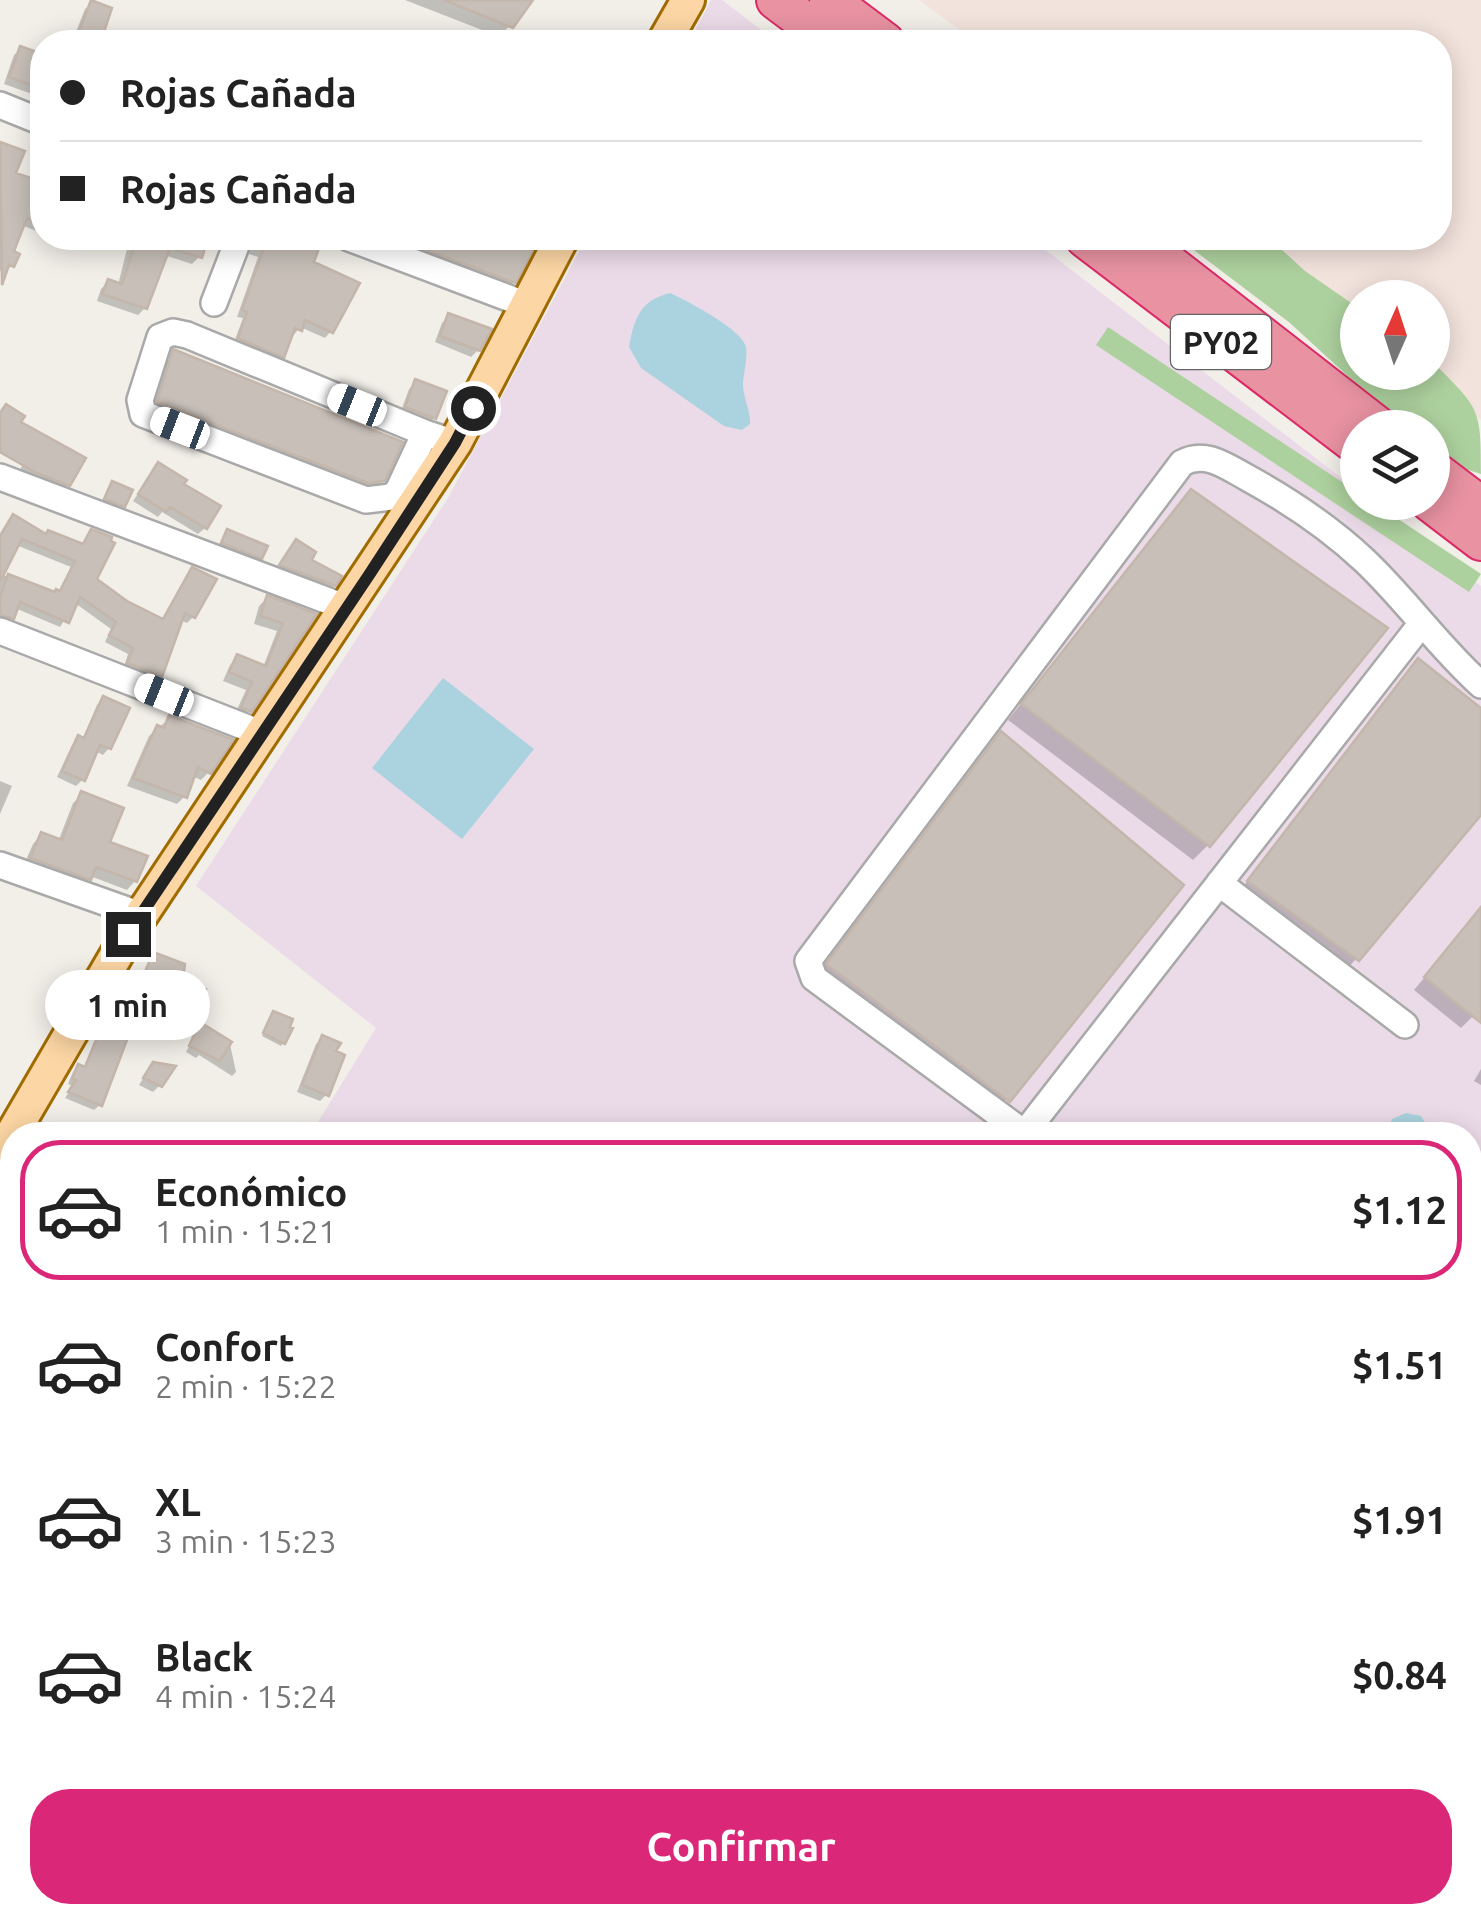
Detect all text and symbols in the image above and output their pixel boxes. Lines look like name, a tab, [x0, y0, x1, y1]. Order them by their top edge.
text: Rojas Cañada	[120, 72, 357, 114]
text: Rojas Cañada	[120, 168, 357, 210]
north arrow	[1340, 280, 1450, 390]
map controls	[1340, 280, 1450, 520]
road number: PY02	[1171, 315, 1271, 369]
car	[324, 380, 390, 430]
route start	[451, 386, 496, 431]
car	[147, 403, 213, 453]
button: layers	[1340, 410, 1450, 520]
car	[131, 670, 197, 720]
route end	[106, 912, 151, 957]
callout: 1 min	[46, 969, 210, 1039]
text: 1 min	[87, 987, 168, 1023]
icon: car	[35, 1165, 125, 1255]
text: Económico	[155, 1171, 347, 1213]
text: $1.12	[1352, 1189, 1447, 1231]
text: 1 min · 15:21	[155, 1213, 337, 1249]
icon: car	[35, 1320, 125, 1410]
text: Confort	[155, 1326, 294, 1368]
text: $1.51	[1352, 1344, 1447, 1386]
text: 2 min · 15:22	[155, 1368, 337, 1404]
icon: car	[35, 1475, 125, 1565]
text: XL	[155, 1481, 201, 1523]
text: $1.91	[1352, 1499, 1447, 1541]
text: 3 min · 15:23	[155, 1523, 337, 1559]
icon: car	[35, 1630, 125, 1720]
text: Black	[155, 1636, 253, 1678]
text: $0.84	[1352, 1654, 1447, 1696]
text: 4 min · 15:24	[155, 1678, 337, 1714]
button: Confirmar	[30, 1789, 1452, 1904]

